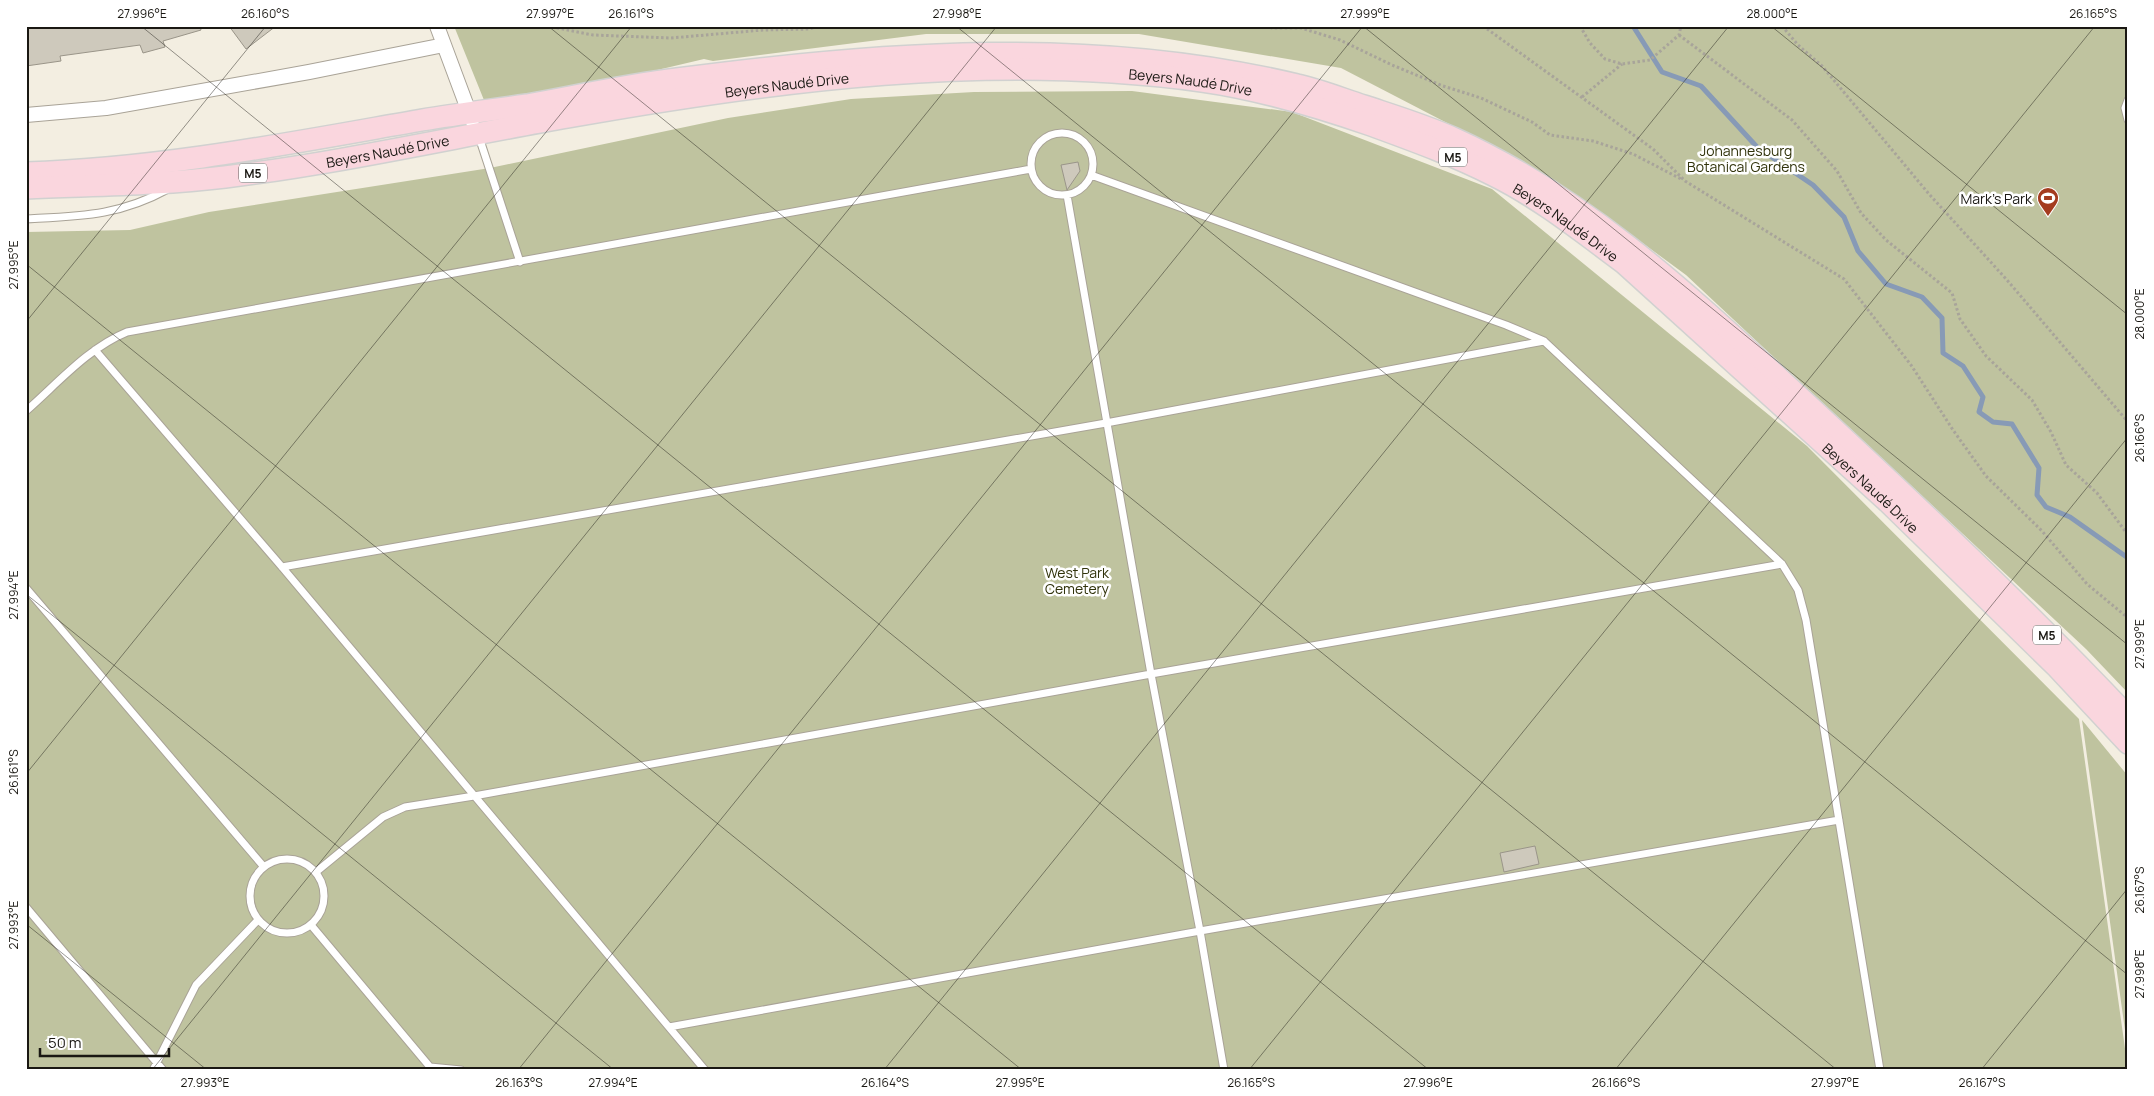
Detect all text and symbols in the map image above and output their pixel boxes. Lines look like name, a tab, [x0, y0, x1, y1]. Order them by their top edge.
text: 27.996°E	[117, 5, 167, 22]
text: 26.160°S	[241, 5, 289, 22]
text: 27.997°E	[526, 5, 574, 22]
text: 26.161°S	[608, 5, 654, 22]
text: 27.998°E	[932, 5, 982, 22]
text: 27.999°E	[1340, 5, 1390, 22]
text: 28.000°E	[1746, 5, 1798, 22]
text: 26.165°S	[2069, 5, 2117, 22]
street label: Beyers Naudé Drive	[1128, 64, 1254, 99]
street label: Beyers Naudé Drive	[724, 68, 850, 101]
street label: Beyers Naudé Drive	[325, 130, 451, 171]
park label: Johannesburg Botanical Gardens	[1687, 141, 1805, 176]
road number: M5	[1439, 148, 1467, 166]
road number: M5	[239, 164, 267, 182]
street label: Beyers Naudé Drive	[1510, 178, 1623, 265]
sports icon: Mark's Park	[2036, 186, 2060, 217]
place label: Mark's Park	[1960, 189, 2033, 208]
text: 27.995°E	[5, 240, 22, 290]
text: 28.000°E	[2131, 288, 2148, 340]
text: 26.166°S	[2131, 414, 2148, 462]
street label: Beyers Naudé Drive	[1819, 438, 1923, 537]
park label: West Park Cemetery	[1045, 563, 1110, 598]
text: 27.994°E	[5, 570, 22, 620]
text: 27.999°E	[2131, 619, 2148, 669]
road number: M5	[2033, 626, 2061, 644]
text: 26.161°S	[5, 749, 22, 795]
text: 26.167°S	[2131, 867, 2148, 913]
text: 27.993°E	[5, 900, 22, 949]
text: 27.998°E	[2131, 949, 2148, 999]
scale bar	[40, 1026, 169, 1058]
text: 50 m	[48, 1032, 82, 1053]
text: 27.993°E	[181, 1074, 230, 1091]
text: 26.163°S	[495, 1074, 543, 1091]
text: 27.994°E	[588, 1074, 638, 1091]
text: 26.164°S	[861, 1074, 909, 1091]
text: 27.995°E	[995, 1074, 1045, 1091]
text: 26.165°S	[1227, 1074, 1275, 1091]
text: 27.996°E	[1403, 1074, 1453, 1091]
text: 26.166°S	[1592, 1074, 1640, 1091]
text: 27.997°E	[1811, 1074, 1859, 1091]
text: 26.167°S	[1959, 1074, 2005, 1091]

